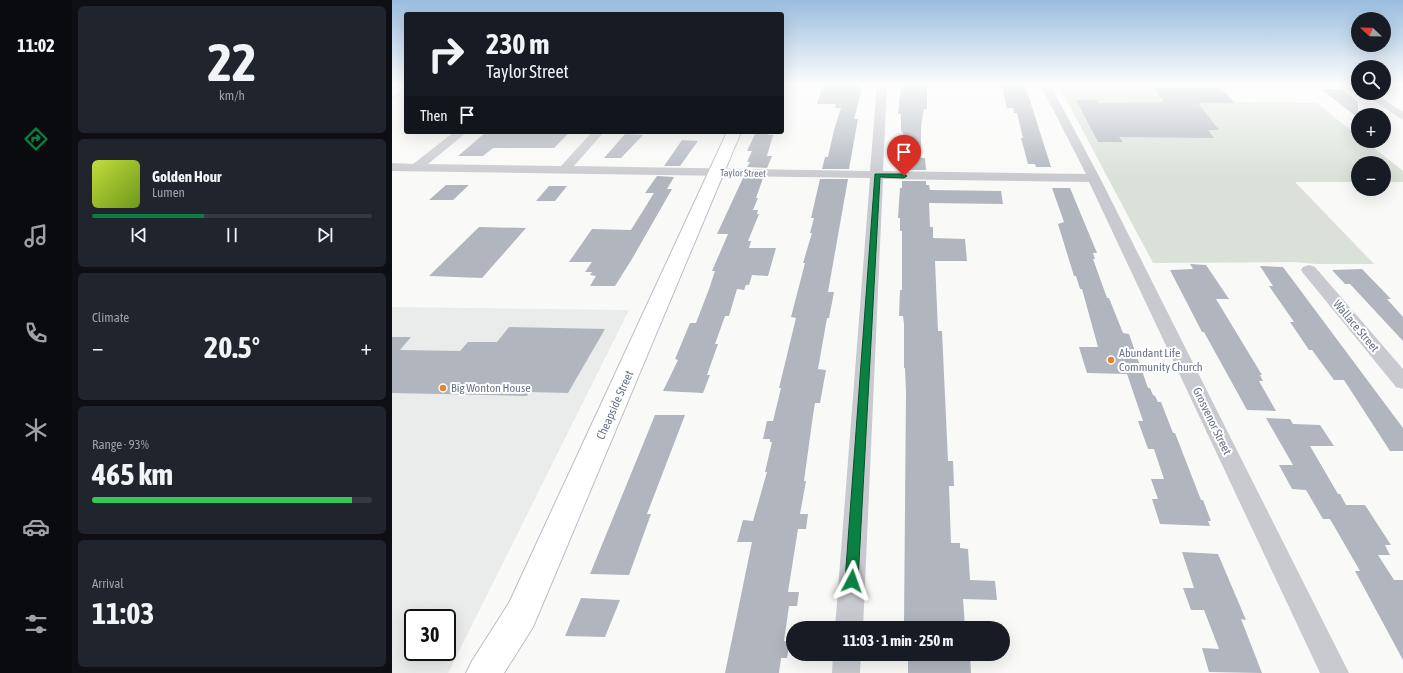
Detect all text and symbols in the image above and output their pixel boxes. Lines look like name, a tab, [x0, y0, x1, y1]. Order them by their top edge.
north arrow	[1351, 12, 1391, 52]
map controls	[1351, 12, 1391, 196]
icon: right	[420, 28, 472, 80]
text: 230 m	[486, 28, 549, 60]
text: 22	[208, 32, 256, 92]
text: 11:02	[17, 35, 55, 56]
button: search	[1351, 60, 1391, 100]
text: Taylor Street	[486, 61, 569, 82]
text: km/h	[219, 88, 245, 103]
icon: arrive	[456, 104, 478, 126]
text: Then	[420, 107, 448, 124]
button: +	[1351, 108, 1391, 148]
icon: directions	[22, 125, 50, 153]
pin	[887, 135, 921, 176]
icon: arrive	[893, 141, 915, 163]
button: −	[1351, 156, 1391, 196]
street label: Taylor Street	[720, 167, 766, 179]
text: Golden Hour	[152, 168, 222, 185]
text: Lumen	[152, 185, 185, 200]
icon: music	[22, 222, 50, 250]
icon: previous	[128, 224, 150, 246]
icon: pause	[221, 224, 243, 246]
icon: next	[314, 224, 336, 246]
street label: Wallace Street	[1330, 297, 1382, 355]
text: Climate	[92, 310, 129, 325]
icon: phone	[22, 319, 50, 347]
text: 20.5°	[204, 330, 260, 364]
text: −	[92, 334, 103, 360]
text: +	[361, 334, 372, 360]
place label: Abundant Life Community Church	[1119, 346, 1203, 374]
marker: Abundant Life Community Church	[1106, 355, 1116, 365]
street label: Cheapside Street	[594, 368, 637, 442]
place label: Big Wonton House	[451, 381, 531, 395]
marker: Big Wonton House	[438, 383, 448, 393]
street label: Grosvenor Street	[1190, 385, 1235, 457]
icon: climate	[22, 416, 50, 444]
text: Range · 93%	[92, 437, 149, 452]
text: 465 km	[92, 457, 173, 491]
icon: car	[22, 513, 50, 541]
position arrow	[831, 560, 873, 602]
text: Arrival	[92, 576, 124, 591]
text: 11:03	[92, 596, 154, 630]
speed limit sign: 30	[404, 609, 456, 661]
icon: filters	[22, 610, 50, 638]
text: 11:03 · 1 min · 250 m	[843, 632, 953, 649]

